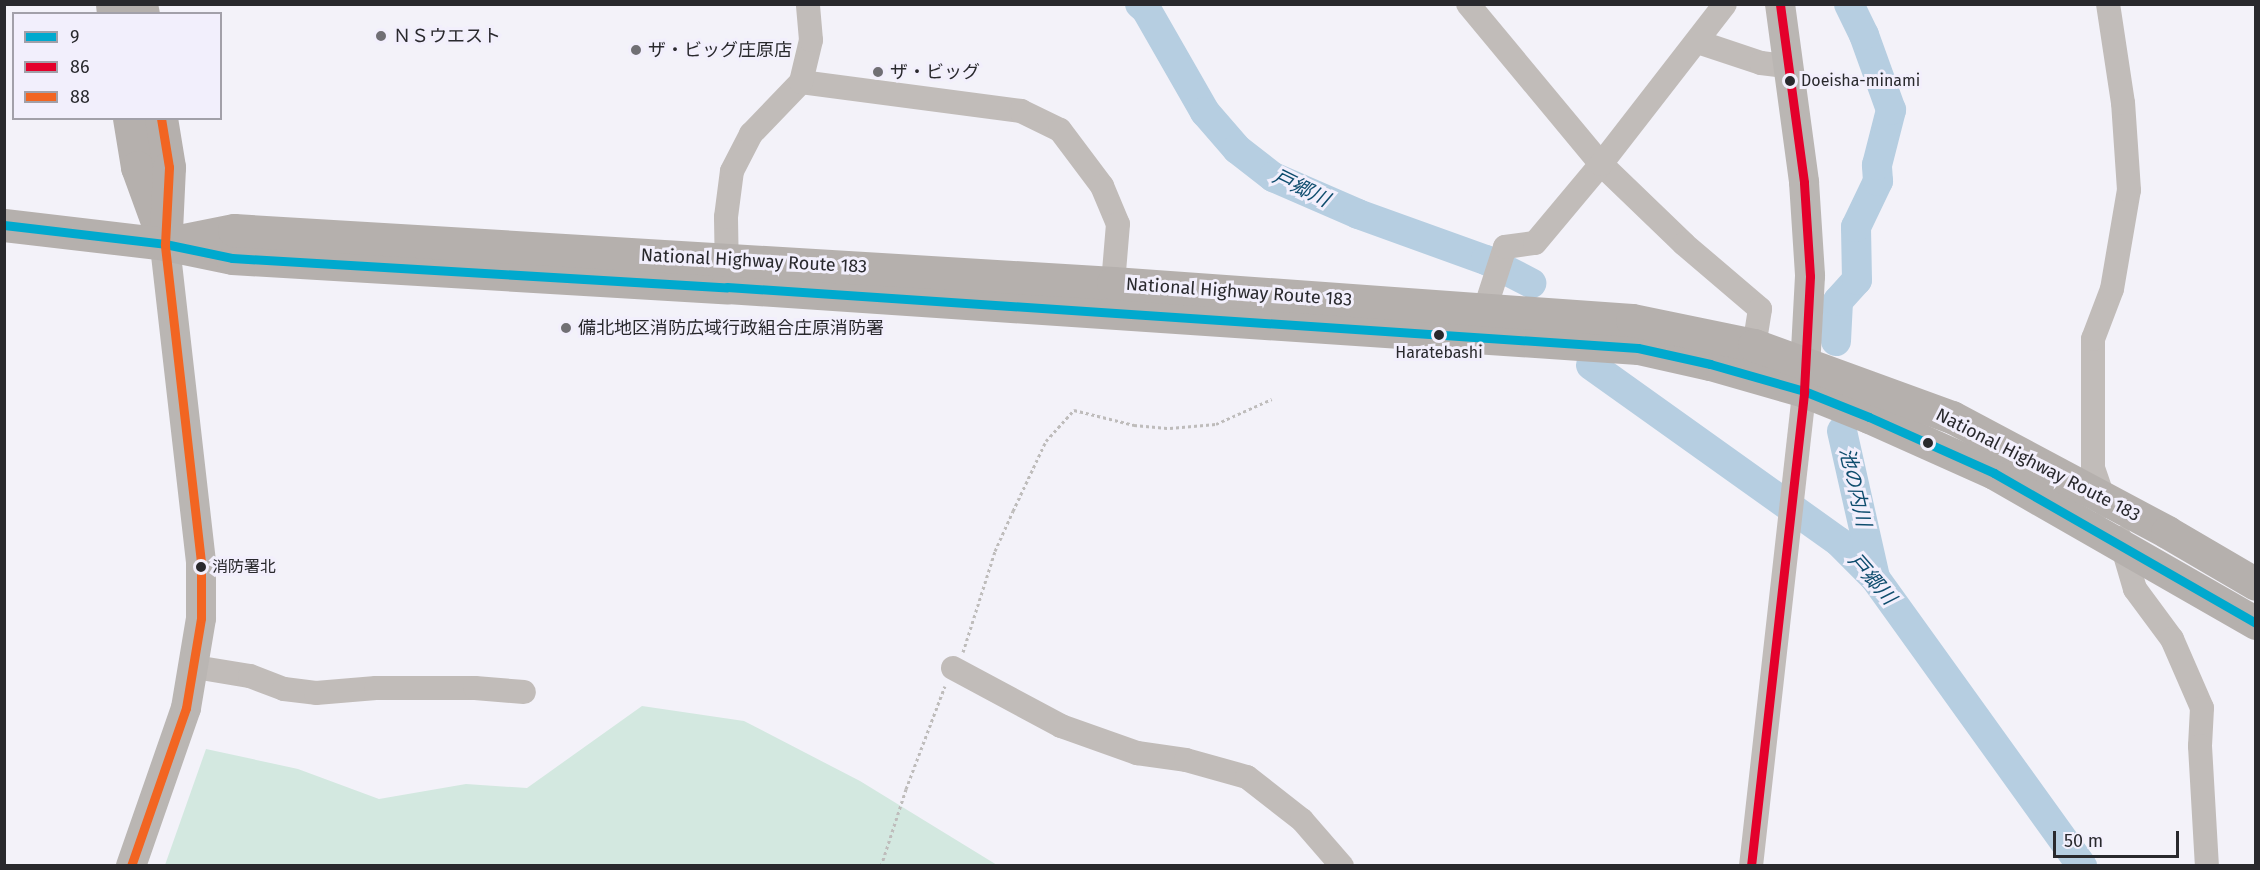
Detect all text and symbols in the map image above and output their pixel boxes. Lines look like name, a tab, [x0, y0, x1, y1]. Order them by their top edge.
legend	[12, 12, 222, 120]
place label: ＮＳウエスト	[393, 25, 501, 47]
text: 9	[70, 26, 79, 48]
marker: ＮＳウエスト	[374, 29, 388, 43]
place label: ザ・ビッグ庄原店	[648, 39, 792, 61]
marker: ザ・ビッグ庄原店	[629, 43, 643, 57]
text: 86	[70, 56, 90, 78]
place label: ザ・ビッグ	[890, 61, 980, 83]
marker: ザ・ビッグ	[871, 65, 885, 79]
place label: Doeisha-minami	[1801, 71, 1920, 91]
marker: Doeisha-minami	[1784, 75, 1796, 87]
text: 88	[70, 86, 90, 108]
water label: 戸郷川	[1269, 164, 1333, 212]
street label: National Highway Route 183	[640, 244, 868, 278]
street label: National Highway Route 183	[1125, 273, 1353, 311]
place label: 備北地区消防広域行政組合庄原消防署	[578, 317, 884, 339]
marker: 備北地区消防広域行政組合庄原消防署	[559, 321, 573, 335]
marker: Haratebashi	[1433, 329, 1445, 341]
place label: Haratebashi	[1395, 343, 1483, 363]
street label: National Highway Route 183	[1932, 404, 2144, 526]
unlabelled marker	[1922, 437, 1934, 449]
water label: 池の内川	[1834, 445, 1876, 529]
water label: 戸郷川	[1843, 548, 1901, 610]
place label: 消防署北	[212, 557, 276, 577]
marker: 消防署北	[195, 561, 207, 573]
scale bar	[2056, 819, 2182, 857]
text: 50 m	[2064, 830, 2103, 852]

